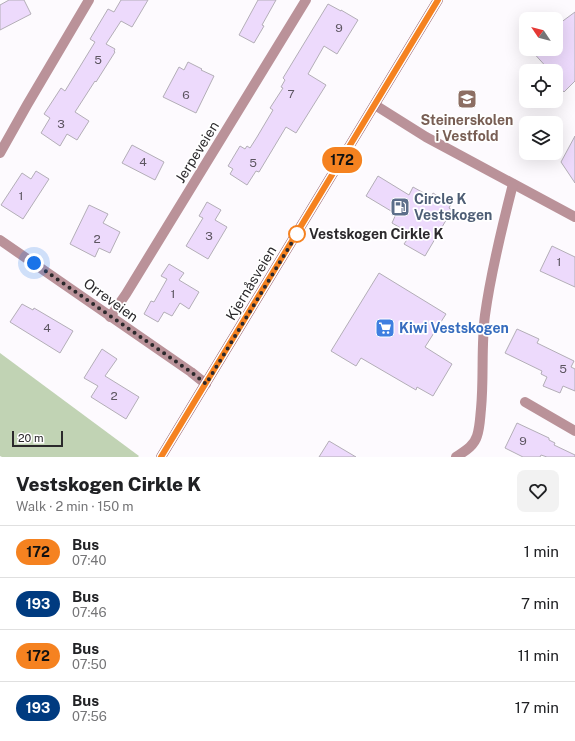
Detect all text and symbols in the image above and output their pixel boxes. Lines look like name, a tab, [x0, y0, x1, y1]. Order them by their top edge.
north arrow	[519, 12, 563, 56]
map controls	[519, 12, 563, 160]
house number: 9	[335, 21, 343, 35]
house number: 5	[94, 53, 102, 67]
button: locate	[519, 64, 563, 108]
house number: 7	[287, 87, 295, 101]
house number: 6	[182, 88, 190, 102]
school or university icon: Steinerskolen i Vestfold	[456, 88, 478, 110]
place label: Steinerskolen i Vestfold	[421, 112, 513, 144]
button: layers	[519, 116, 563, 160]
house number: 3	[57, 117, 65, 131]
street label: Jerpeveien	[172, 118, 222, 186]
line badge: 172	[319, 147, 365, 173]
text: 172	[330, 152, 354, 168]
house number: 4	[139, 155, 147, 169]
house number: 5	[249, 156, 257, 170]
house number: 1	[19, 189, 23, 203]
place label: Circle K Vestskogen	[414, 191, 492, 223]
fuel station icon: Circle K Vestskogen	[389, 196, 411, 218]
marker: Vestskogen Cirkle K	[288, 225, 306, 243]
place label: Vestskogen Cirkle K	[309, 226, 444, 242]
house number: 3	[205, 229, 213, 243]
house number: 2	[93, 232, 101, 246]
street label: Kjernåsveien	[223, 243, 279, 323]
your location	[24, 253, 44, 273]
house number: 1	[557, 255, 561, 269]
street label: Orreveien	[81, 275, 141, 325]
house number: 1	[171, 287, 175, 301]
supermarket icon: Kiwi Vestskogen	[374, 317, 396, 339]
place label: Kiwi Vestskogen	[399, 320, 509, 336]
house number: 4	[43, 321, 51, 335]
house number: 5	[559, 362, 567, 376]
house number: 2	[110, 389, 118, 403]
scale bar	[12, 429, 63, 448]
text: 20 m	[18, 432, 43, 444]
house number: 9	[519, 434, 527, 448]
button: heart	[517, 470, 559, 512]
text: Vestskogen Cirkle K	[16, 473, 201, 495]
text: Walk · 2 min · 150 m	[16, 499, 134, 514]
text: Bus	[72, 536, 99, 553]
text: 1 min	[524, 543, 559, 560]
text: 172	[26, 544, 50, 560]
text: 07:40	[72, 553, 107, 568]
text: Bus	[72, 588, 99, 605]
text: 7 min	[521, 595, 559, 612]
text: 193	[26, 596, 50, 612]
text: 07:46	[72, 605, 107, 620]
text: Bus	[72, 640, 99, 657]
text: 11 min	[518, 647, 559, 664]
text: 172	[26, 648, 50, 664]
text: 07:50	[72, 657, 107, 672]
text: Bus	[72, 692, 99, 709]
text: 17 min	[515, 699, 559, 716]
text: 193	[26, 700, 50, 716]
text: 07:56	[72, 709, 107, 724]

